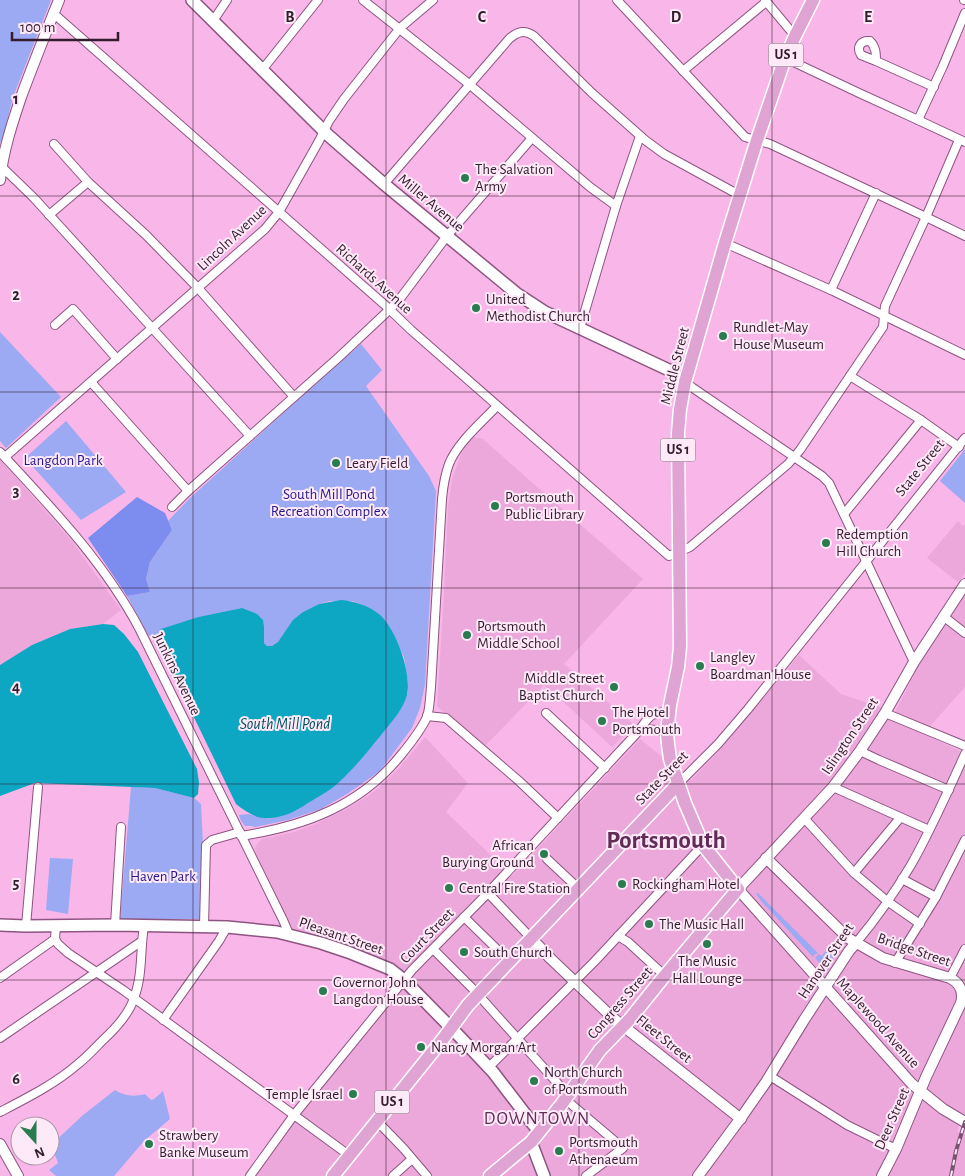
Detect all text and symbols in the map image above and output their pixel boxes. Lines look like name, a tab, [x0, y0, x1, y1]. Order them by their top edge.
text: B	[285, 9, 295, 25]
text: C	[478, 9, 487, 25]
text: D	[671, 9, 682, 25]
text: E	[864, 9, 872, 25]
scale bar	[12, 10, 119, 42]
text: 100 m	[20, 20, 55, 35]
road number: US 1	[768, 44, 804, 66]
text: 1	[13, 91, 19, 107]
place label: The Salvation Army	[475, 162, 553, 194]
street label: Miller Avenue	[395, 171, 467, 235]
marker: The Salvation Army	[459, 172, 471, 184]
street label: Lincoln Avenue	[195, 202, 269, 274]
street label: Richards Avenue	[333, 241, 415, 317]
text: 2	[12, 287, 20, 303]
place label: United Methodist Church	[486, 292, 590, 324]
marker: United Methodist Church	[470, 302, 482, 314]
place label: Rundlet-May House Museum	[733, 320, 824, 352]
street label: Middle Street	[658, 325, 692, 406]
marker: Rundlet-May House Museum	[717, 330, 729, 342]
street label: State Street	[893, 437, 947, 499]
road number: US 1	[660, 438, 696, 462]
park label: Langdon Park	[23, 453, 103, 468]
place label: Leary Field	[346, 456, 408, 471]
marker: Leary Field	[330, 457, 342, 469]
text: 3	[13, 483, 20, 499]
park label: South Mill Pond Recreation Complex	[271, 487, 388, 519]
place label: Portsmouth Public Library	[505, 490, 584, 522]
marker: Portsmouth Public Library	[489, 500, 501, 512]
place label: Redemption Hill Church	[836, 527, 908, 559]
marker: Redemption Hill Church	[820, 537, 832, 549]
place label: Portsmouth Middle School	[477, 619, 560, 651]
marker: Portsmouth Middle School	[461, 629, 473, 641]
street label: Junkins Avenue	[151, 630, 203, 718]
place label: Langley Boardman House	[710, 650, 811, 682]
marker: Langley Boardman House	[694, 660, 706, 672]
place label: Middle Street Baptist Church	[519, 671, 604, 703]
text: 4	[12, 679, 20, 695]
marker: Middle Street Baptist Church	[608, 681, 620, 693]
street label: Islington Street	[819, 695, 881, 777]
place label: The Hotel Portsmouth	[612, 705, 681, 737]
marker: The Hotel Portsmouth	[596, 715, 608, 727]
water label: South Mill Pond	[240, 716, 330, 732]
street label: State Street	[633, 748, 691, 808]
district label: Portsmouth	[606, 828, 726, 853]
place label: African Burying Ground	[442, 838, 534, 870]
marker: African Burying Ground	[538, 848, 550, 860]
park label: Haven Park	[130, 869, 196, 884]
text: 5	[13, 875, 20, 891]
place label: Rockingham Hotel	[632, 877, 740, 892]
marker: Rockingham Hotel	[616, 878, 628, 890]
place label: Central Fire Station	[459, 881, 570, 896]
marker: Central Fire Station	[443, 882, 455, 894]
street label: Court Street	[397, 906, 457, 966]
street label: Pleasant Street	[297, 915, 385, 957]
place label: The Music Hall	[659, 917, 744, 932]
marker: The Music Hall	[643, 918, 655, 930]
street label: Hanover Street	[795, 920, 857, 1001]
street label: Bridge Street	[876, 931, 953, 970]
marker: The Music Hall Lounge	[701, 938, 713, 950]
place label: South Church	[474, 945, 552, 960]
marker: South Church	[458, 946, 470, 958]
place label: The Music Hall Lounge	[672, 954, 742, 986]
street label: Congress Street	[585, 964, 655, 1042]
place label: Governor John Langdon House	[333, 975, 424, 1007]
street label: Maplewood Avenue	[834, 975, 922, 1071]
marker: Governor John Langdon House	[317, 985, 329, 997]
street label: Fleet Street	[633, 1012, 695, 1066]
place label: Nancy Morgan Art	[431, 1040, 536, 1055]
marker: Nancy Morgan Art	[415, 1041, 427, 1053]
place label: North Church of Portsmouth	[544, 1065, 627, 1097]
text: 6	[12, 1071, 20, 1087]
marker: North Church of Portsmouth	[528, 1075, 540, 1087]
street label: Deer Street	[872, 1086, 912, 1152]
place label: Temple Israel	[265, 1087, 343, 1102]
marker: Temple Israel	[347, 1088, 359, 1100]
road number: US 1	[374, 1090, 410, 1114]
district label: DOWNTOWN	[484, 1110, 590, 1128]
north arrow	[10, 1116, 60, 1166]
place label: Strawbery Banke Museum	[159, 1128, 249, 1160]
place label: Portsmouth Athenaeum	[569, 1135, 638, 1167]
marker: Strawbery Banke Museum	[143, 1138, 155, 1150]
text: N	[32, 1144, 46, 1160]
marker: Portsmouth Athenaeum	[553, 1145, 565, 1157]

